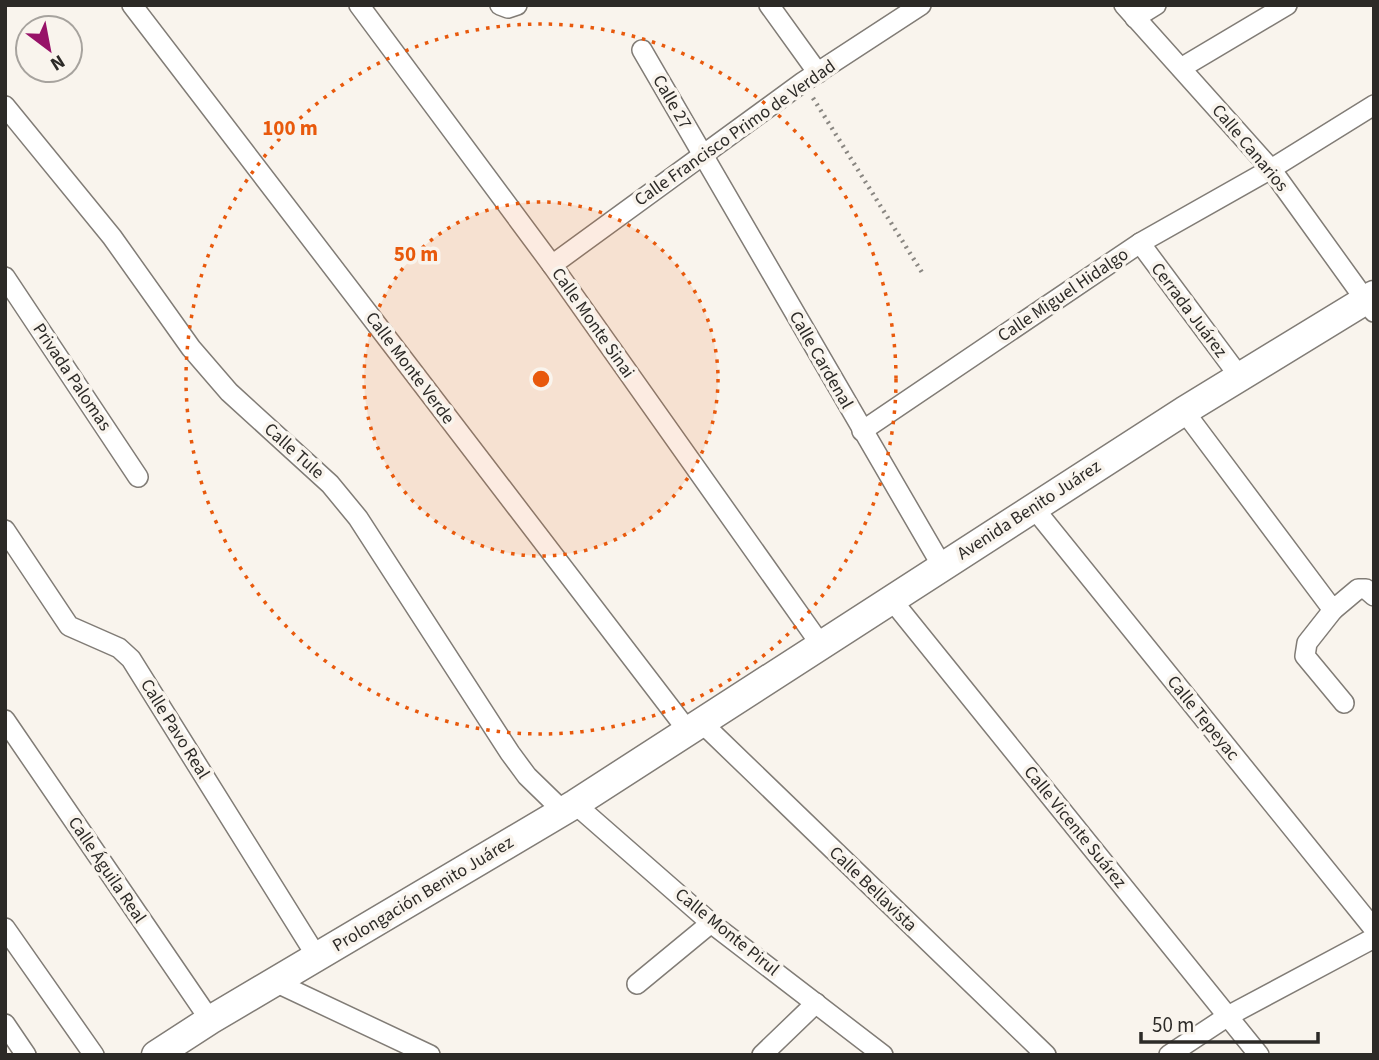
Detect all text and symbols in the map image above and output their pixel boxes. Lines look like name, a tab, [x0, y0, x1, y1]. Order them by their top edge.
north arrow	[14, 14, 84, 84]
text: N	[45, 47, 70, 77]
street label: Calle Francisco Primo de Verdad	[629, 54, 841, 212]
street label: Calle 27	[646, 70, 698, 134]
street label: Calle Canarios	[1206, 99, 1294, 197]
text: 100 m	[262, 113, 318, 143]
text: 50 m	[394, 239, 438, 269]
street label: Calle Miguel Hidalgo	[993, 242, 1133, 348]
street label: Cerrada Juárez	[1145, 257, 1233, 363]
street label: Calle Monte Sinai	[546, 263, 640, 383]
street label: Calle Monte Verde	[359, 307, 461, 429]
street label: Calle Cardenal	[783, 307, 859, 413]
street label: Privada Palomas	[27, 318, 117, 436]
centre of rings	[529, 367, 553, 391]
street label: Calle Tule	[258, 417, 330, 485]
street label: Avenida Benito Juárez	[952, 454, 1106, 566]
street label: Calle Tepeyac	[1161, 670, 1245, 766]
street label: Calle Pavo Real	[134, 674, 216, 784]
street label: Calle Vicente Suárez	[1018, 761, 1132, 894]
street label: Calle Águila Real	[62, 812, 152, 928]
street label: Prolongación Benito Juárez	[328, 830, 518, 958]
street label: Calle Bellavista	[823, 841, 923, 937]
street label: Calle Monte Pirul	[670, 882, 784, 982]
scale bar	[1141, 1000, 1318, 1044]
text: 50 m	[1152, 1010, 1194, 1040]

